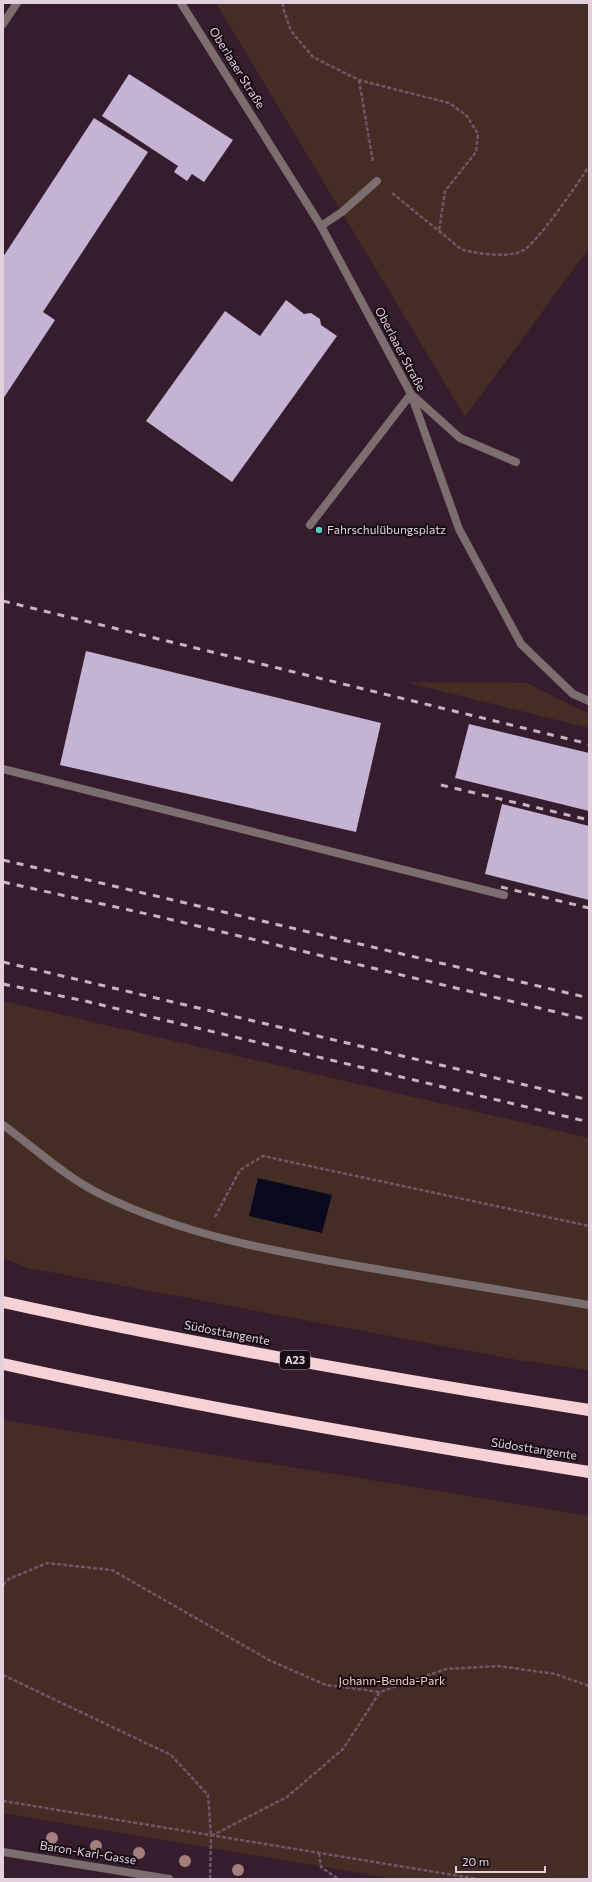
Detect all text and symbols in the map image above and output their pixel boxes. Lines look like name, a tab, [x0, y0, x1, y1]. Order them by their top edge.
street label: Oberlaaer Straße	[207, 24, 269, 111]
street label: Oberlaaer Straße	[373, 304, 429, 393]
place label: Fahrschulübungsplatz	[327, 522, 446, 536]
marker: Fahrschulübungsplatz	[314, 525, 324, 535]
street label: Südosttangente	[183, 1317, 271, 1347]
road number: A23	[280, 1351, 310, 1369]
street label: Südosttangente	[490, 1434, 578, 1462]
park label: Johann-Benda-Park	[339, 1673, 446, 1688]
street label: Baron-Karl-Gasse	[39, 1837, 137, 1867]
scale bar	[456, 1848, 545, 1874]
text: 20 m	[462, 1854, 489, 1868]

